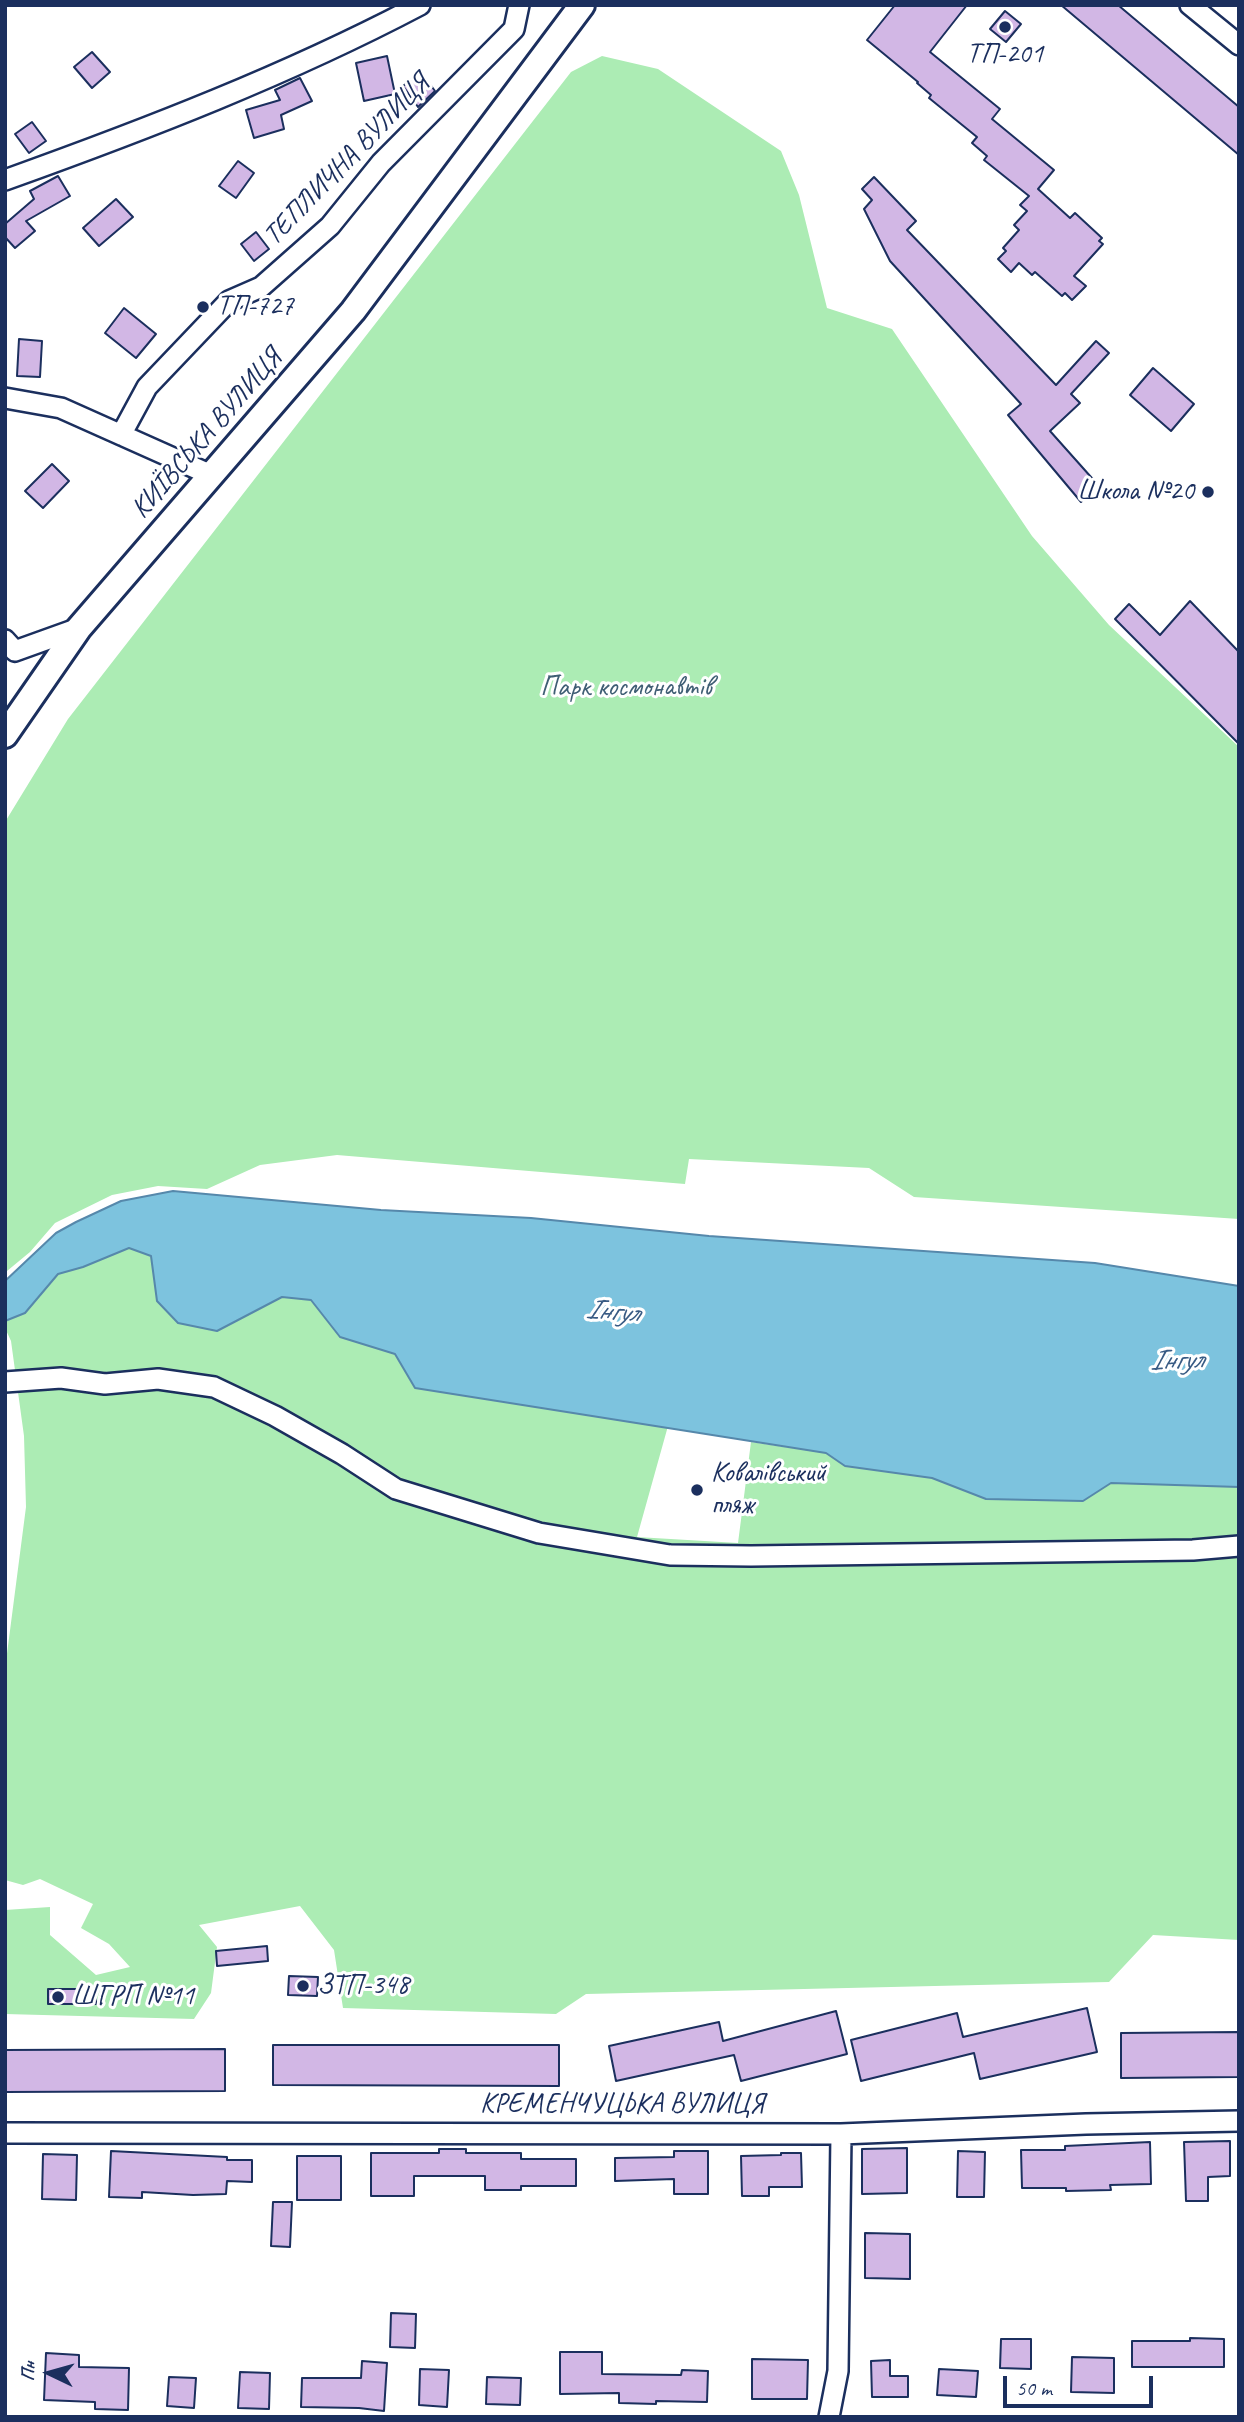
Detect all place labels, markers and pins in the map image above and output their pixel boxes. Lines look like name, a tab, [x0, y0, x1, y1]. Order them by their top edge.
marker: ТП-201	[997, 19, 1013, 35]
place label: ТП-201	[967, 38, 1043, 72]
place label: ТП-727	[217, 290, 294, 324]
marker: ТП-727	[195, 299, 211, 315]
place label: Школа №20	[1077, 475, 1194, 509]
marker: Школа №20	[1200, 484, 1216, 500]
place label: Ковалівський пляж	[711, 1457, 826, 1523]
marker: Ковалівський пляж	[689, 1482, 705, 1498]
place label: ЗТП-348	[317, 1969, 409, 2003]
marker: ЗТП-348	[295, 1978, 311, 1994]
place label: ШГРП №11	[72, 1980, 194, 2014]
marker: ШГРП №11	[50, 1989, 66, 2005]

